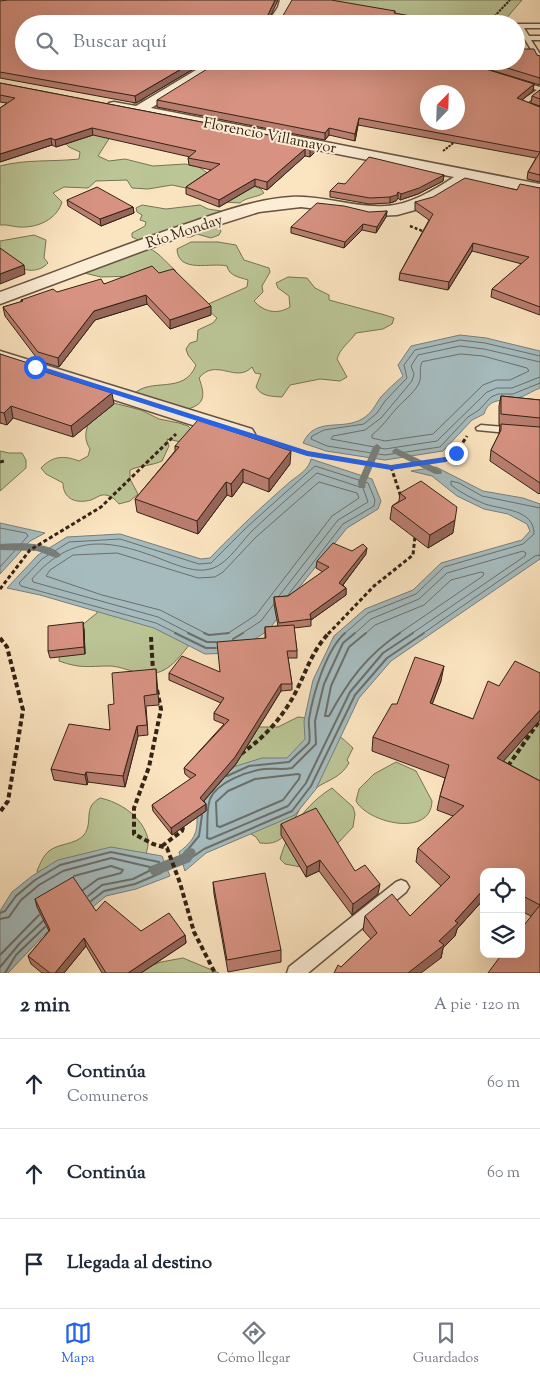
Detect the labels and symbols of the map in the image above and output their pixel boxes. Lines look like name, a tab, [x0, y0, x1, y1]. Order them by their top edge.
north arrow	[420, 85, 465, 130]
street label: Florencio Villamayor	[201, 113, 338, 160]
street label: Río Monday	[143, 210, 226, 255]
route start	[24, 356, 47, 379]
route end	[445, 442, 468, 465]

